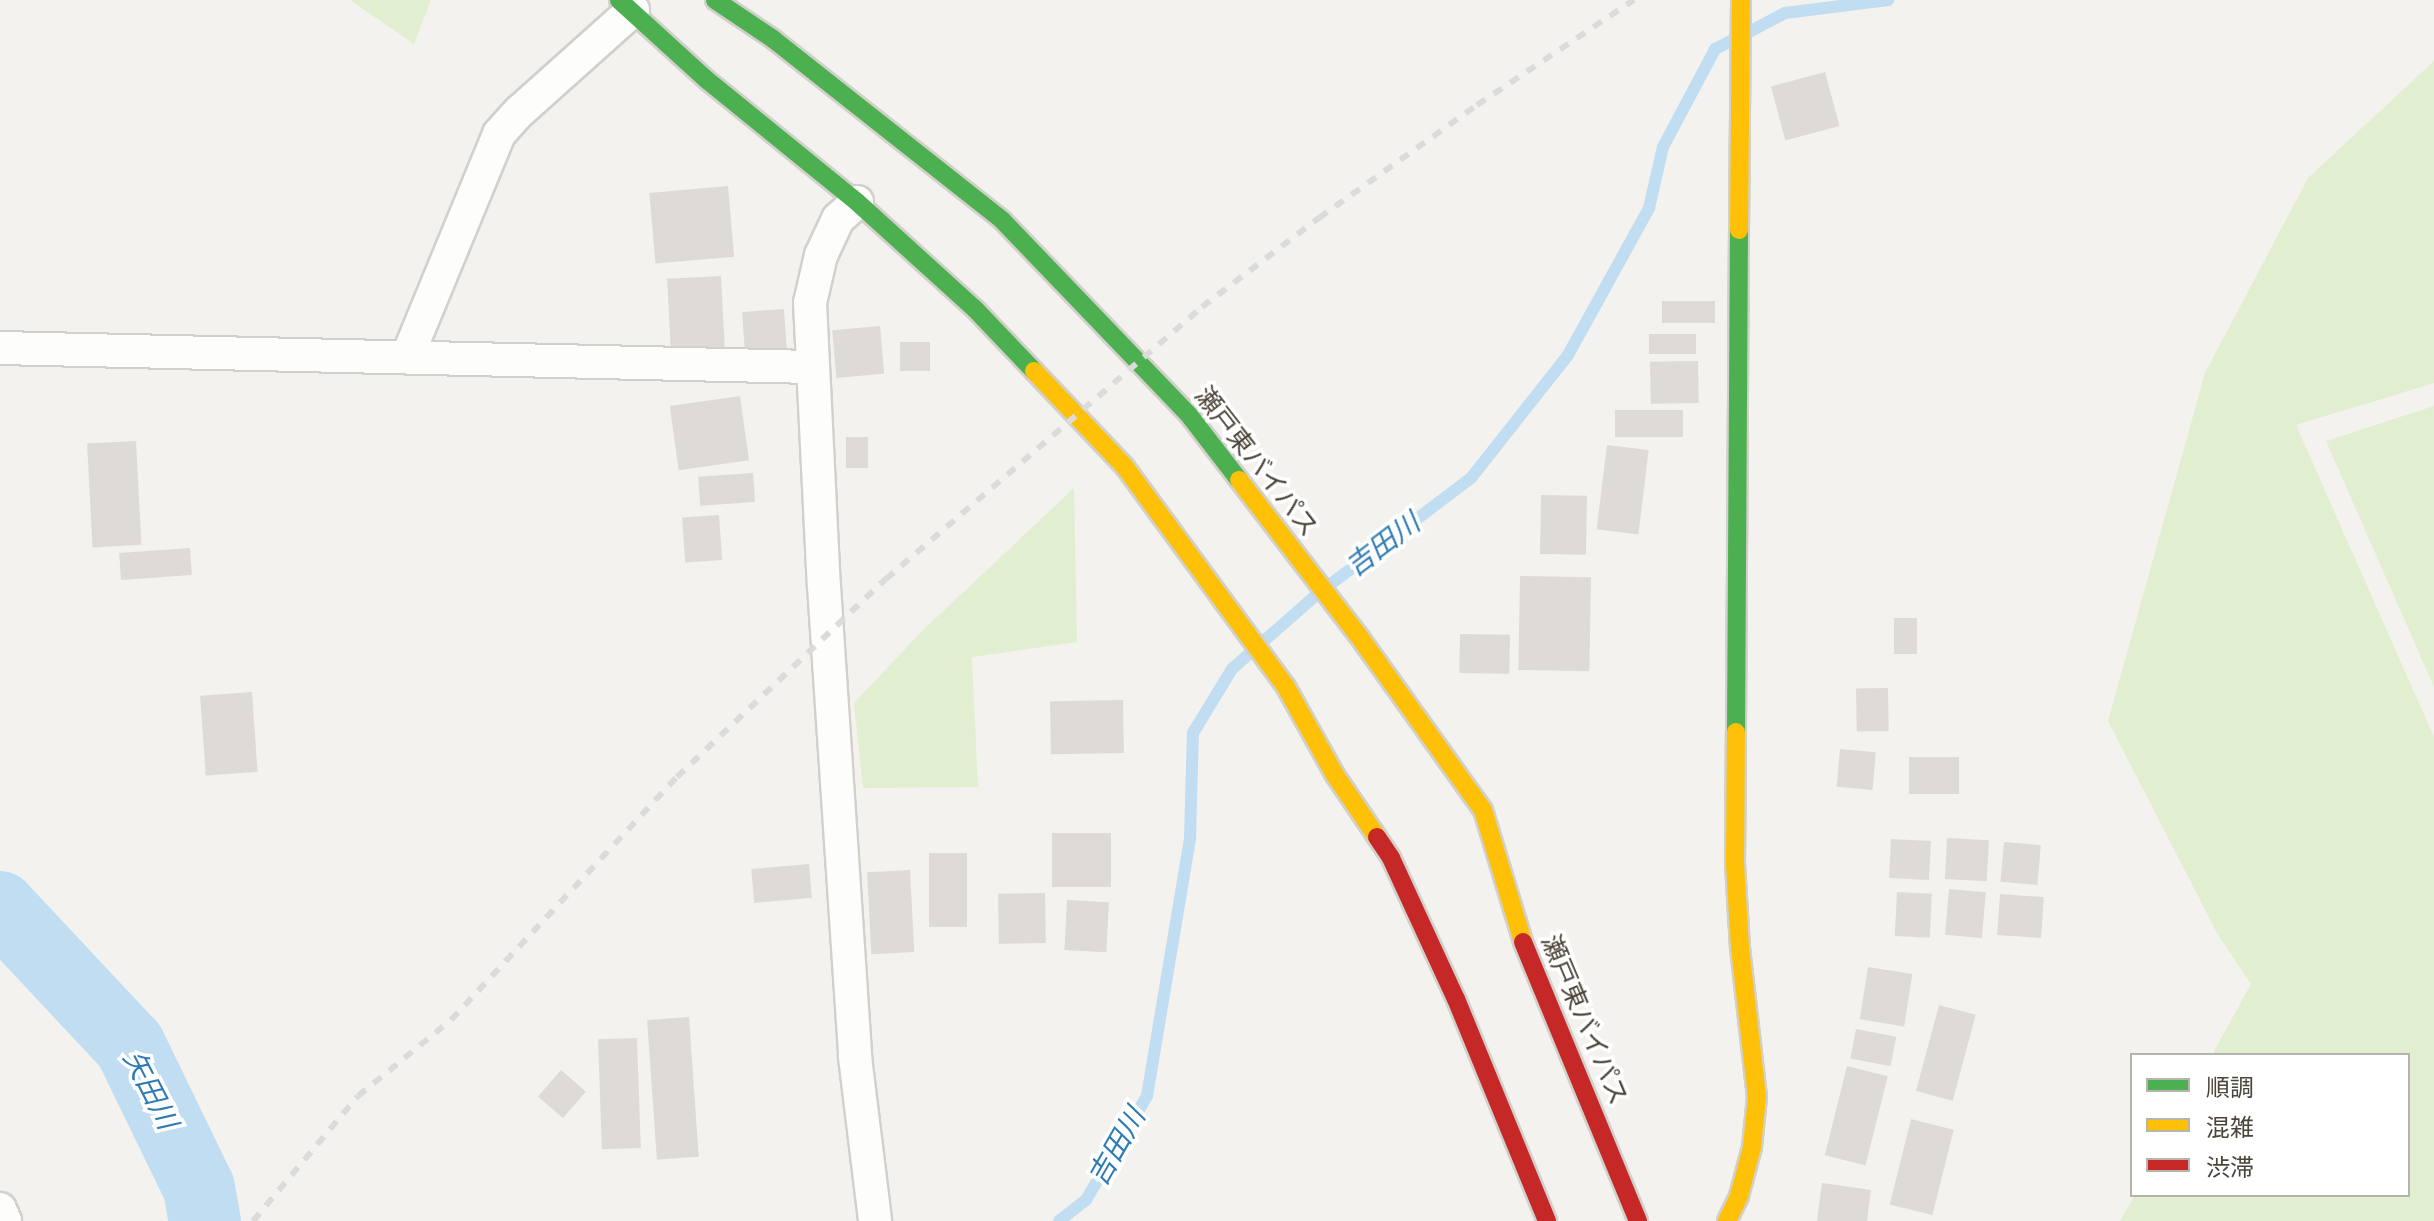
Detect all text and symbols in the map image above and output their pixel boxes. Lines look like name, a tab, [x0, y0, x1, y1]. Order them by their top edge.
street label: 瀬戸東バイパス	[1188, 381, 1324, 543]
water label: 吉田川	[1339, 506, 1427, 584]
street label: 瀬戸東バイパス	[1534, 930, 1634, 1110]
water label: 矢田川	[116, 1045, 184, 1135]
legend	[2130, 1053, 2410, 1197]
text: 順調	[2206, 1074, 2254, 1102]
water label: 吉田川	[1081, 1102, 1153, 1192]
text: 混雑	[2206, 1114, 2254, 1142]
text: 渋滞	[2206, 1154, 2254, 1182]

